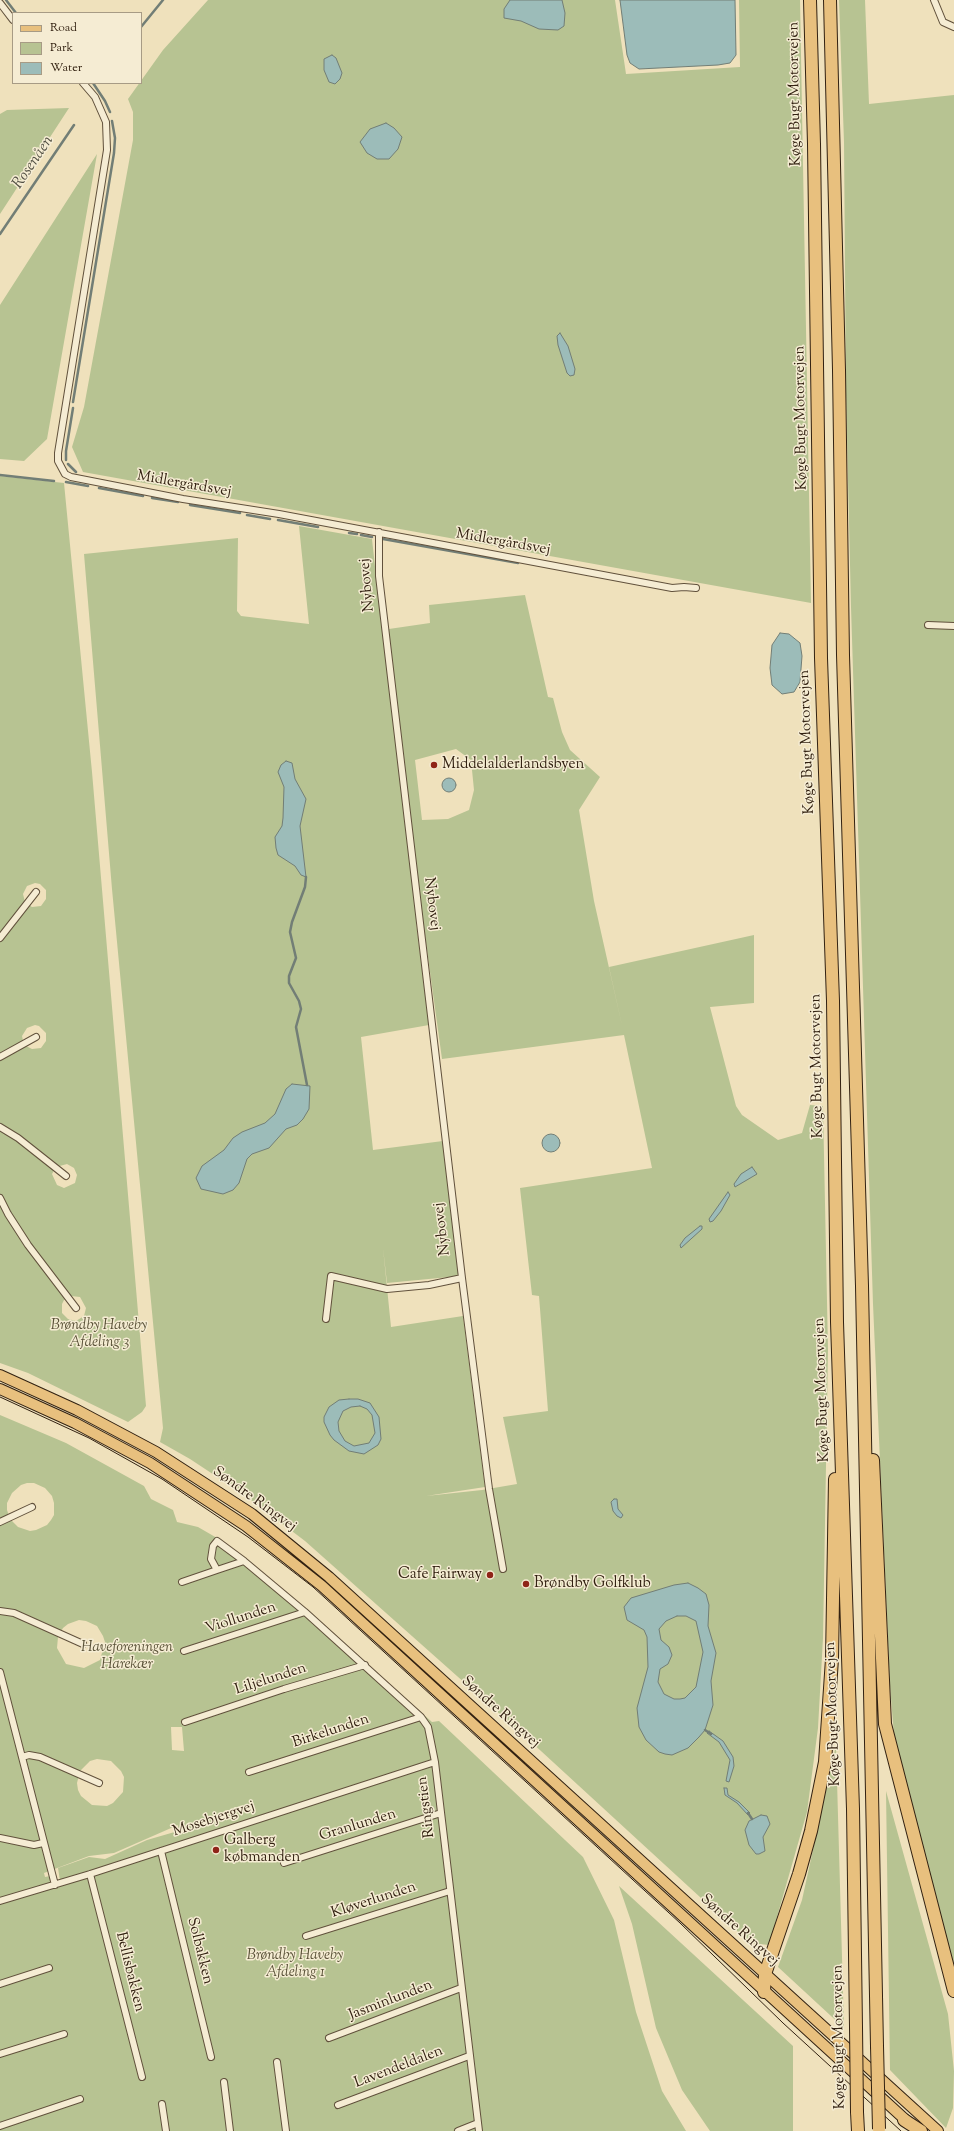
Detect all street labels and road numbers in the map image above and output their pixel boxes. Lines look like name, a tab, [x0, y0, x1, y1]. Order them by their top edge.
street label: Køge Bugt Motorvejen	[786, 22, 806, 166]
street label: Køge Bugt Motorvejen	[792, 346, 812, 490]
street label: Midlergårdsvej	[135, 468, 233, 502]
street label: Midlergårdsvej	[454, 526, 552, 560]
street label: Nybovej	[357, 557, 379, 613]
street label: Køge Bugt Motorvejen	[796, 669, 820, 815]
street label: Nybovej	[419, 876, 443, 932]
street label: Køge Bugt Motorvejen	[808, 994, 828, 1138]
street label: Nybovej	[431, 1201, 455, 1257]
street label: Køge Bugt Motorvejen	[811, 1317, 835, 1463]
street label: Søndre Ringvej	[208, 1463, 300, 1537]
street label: Viollunden	[203, 1599, 279, 1639]
street label: Køge Bugt Motorvejen	[822, 1641, 846, 1787]
street label: Liljelunden	[233, 1660, 309, 1700]
street label: Søndre Ringvej	[457, 1673, 543, 1753]
street label: Birkelunden	[290, 1711, 372, 1753]
street label: Ringstien	[414, 1775, 440, 1839]
street label: Mosebjergvej	[171, 1798, 257, 1842]
street label: Granlunden	[317, 1806, 399, 1846]
street label: Kløverlunden	[329, 1879, 419, 1923]
street label: Søndre Ringvej	[696, 1891, 782, 1971]
street label: Solbakken	[182, 1916, 216, 1986]
street label: Bellisbakken	[110, 1930, 148, 2014]
street label: Køge Bugt Motorvejen	[830, 1965, 850, 2109]
street label: Jasminlunden	[347, 1977, 435, 2025]
street label: Lavendeldalen	[352, 2043, 446, 2093]

